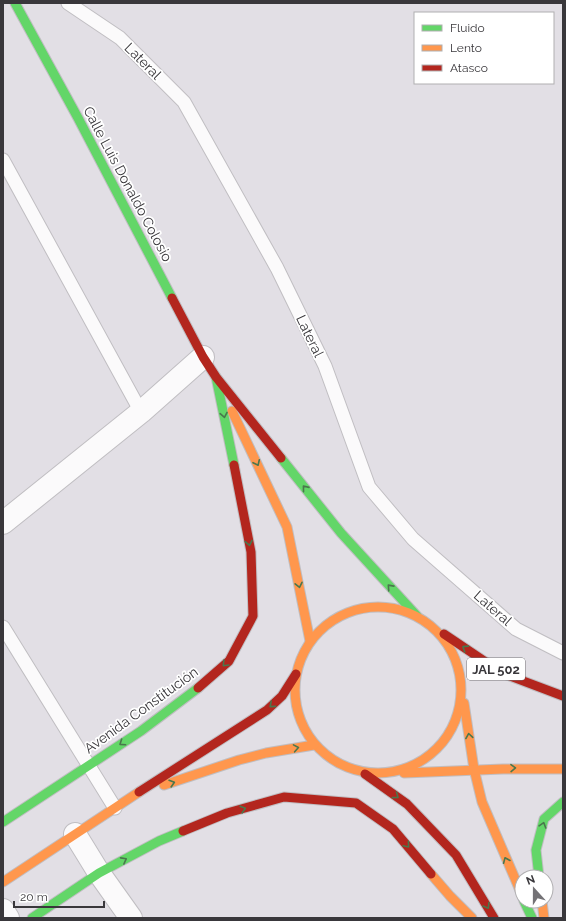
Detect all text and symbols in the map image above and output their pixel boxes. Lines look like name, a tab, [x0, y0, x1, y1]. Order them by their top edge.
legend	[414, 12, 554, 84]
text: Fluido	[450, 21, 485, 35]
street label: Lateral	[121, 39, 165, 83]
text: Lento	[450, 41, 482, 55]
text: Atasco	[450, 61, 488, 75]
street label: Calle Luis Donaldo Colosio	[80, 104, 176, 264]
street label: Lateral	[293, 312, 327, 360]
one-way arrow	[219, 412, 227, 418]
one-way arrow	[252, 459, 260, 466]
one-way arrow	[303, 486, 310, 493]
one-way arrow	[244, 540, 252, 546]
one-way arrow	[295, 582, 303, 588]
one-way arrow	[388, 584, 395, 592]
street label: Lateral	[471, 587, 515, 629]
one-way arrow	[463, 646, 470, 653]
road number: JAL 502	[467, 658, 525, 680]
one-way arrow	[222, 660, 230, 667]
street label: Avenida Constitución	[81, 663, 201, 757]
one-way arrow	[269, 700, 277, 707]
one-way arrow	[465, 733, 474, 739]
one-way arrow	[119, 738, 126, 746]
one-way arrow	[293, 744, 300, 753]
one-way arrow	[510, 764, 516, 772]
one-way arrow	[168, 779, 175, 788]
one-way arrow	[392, 792, 399, 799]
one-way arrow	[240, 805, 247, 813]
one-way arrow	[538, 822, 547, 829]
one-way arrow	[402, 841, 409, 848]
one-way arrow	[503, 856, 511, 863]
one-way arrow	[120, 857, 127, 864]
north arrow	[514, 869, 554, 909]
text: N	[524, 873, 537, 888]
scale bar	[14, 883, 104, 909]
text: 20 m	[20, 890, 48, 904]
one-way arrow	[483, 902, 490, 909]

